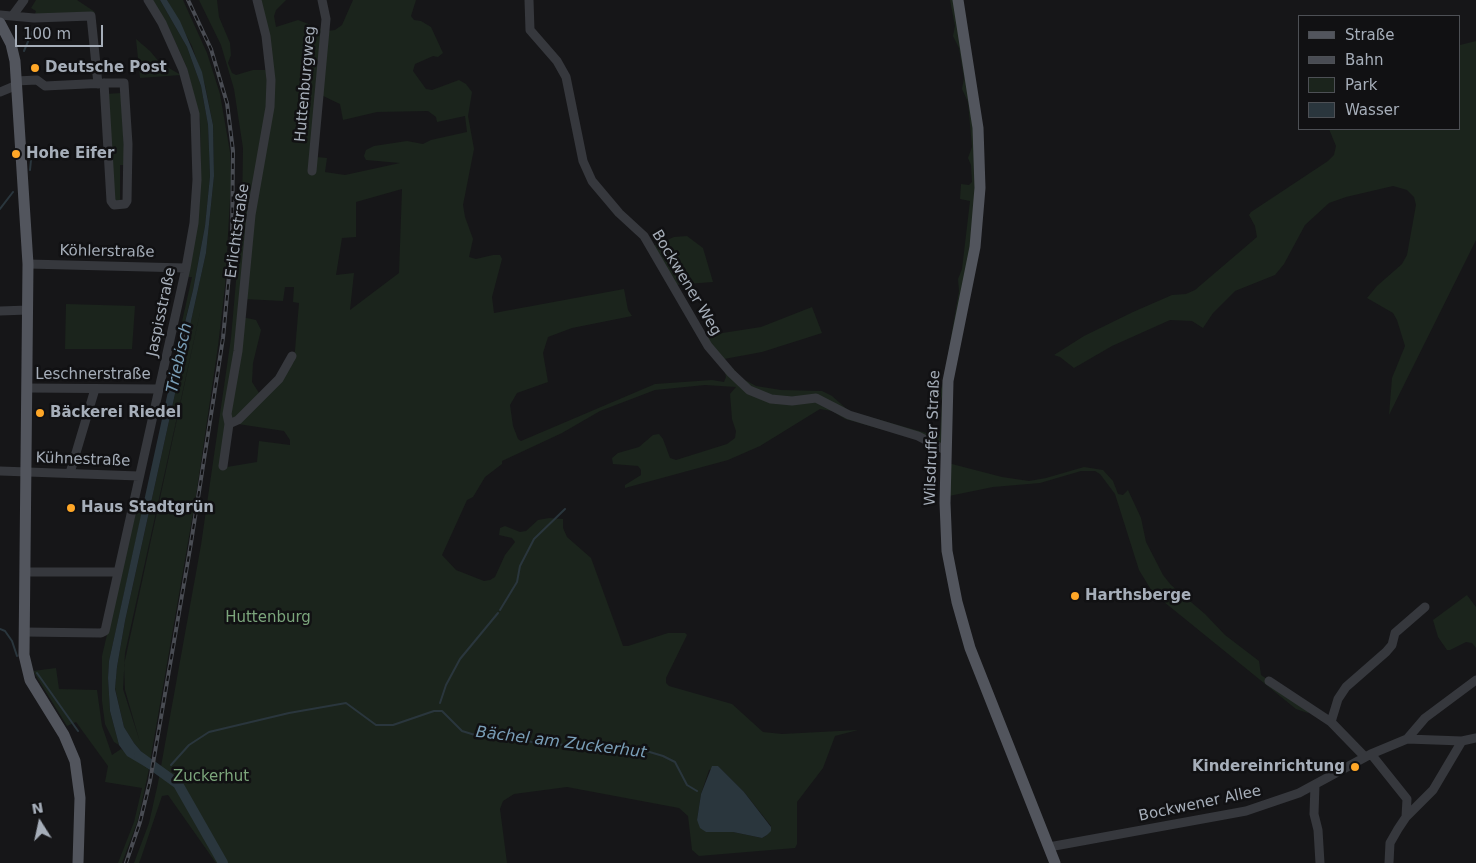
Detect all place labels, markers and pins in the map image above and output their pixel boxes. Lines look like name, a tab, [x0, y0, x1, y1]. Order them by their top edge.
place label: Deutsche Post	[45, 59, 167, 77]
marker: Deutsche Post	[29, 62, 41, 74]
place label: Hohe Eifer	[26, 145, 114, 163]
marker: Hohe Eifer	[10, 148, 22, 160]
place label: Bäckerei Riedel	[50, 404, 181, 422]
marker: Bäckerei Riedel	[34, 407, 46, 419]
place label: Haus Stadtgrün	[81, 499, 214, 517]
marker: Haus Stadtgrün	[65, 502, 77, 514]
place label: Harthsberge	[1085, 587, 1191, 605]
marker: Harthsberge	[1069, 590, 1081, 602]
place label: Kindereinrichtung	[1192, 758, 1345, 776]
marker: Kindereinrichtung	[1349, 761, 1361, 773]

